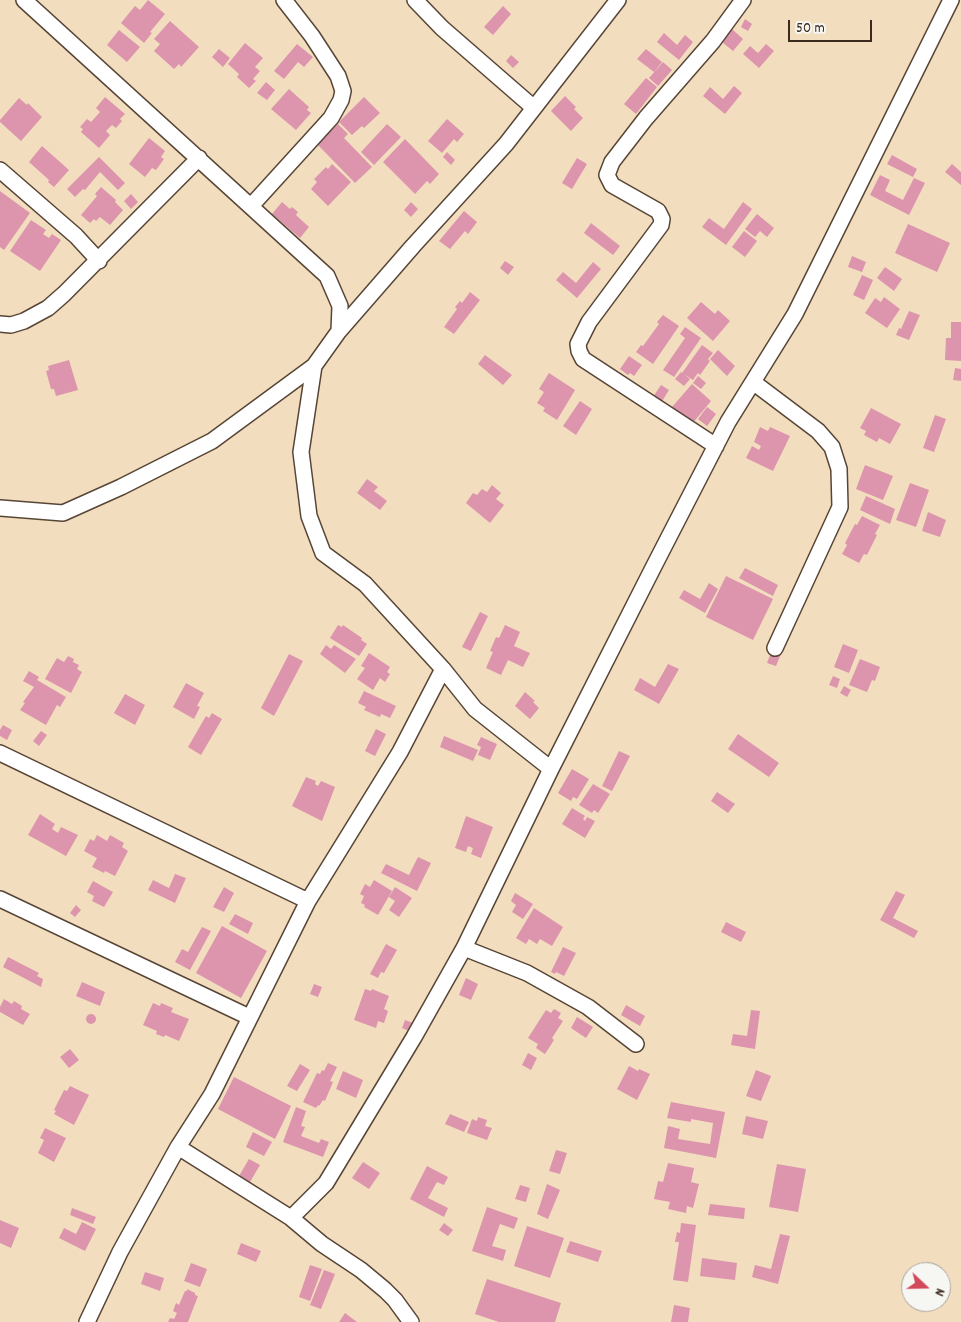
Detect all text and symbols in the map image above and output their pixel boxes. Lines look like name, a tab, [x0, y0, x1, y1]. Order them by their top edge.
scale bar	[791, 10, 875, 42]
text: 50 m	[796, 18, 825, 40]
north arrow	[901, 1262, 951, 1312]
text: N	[928, 1285, 950, 1299]

